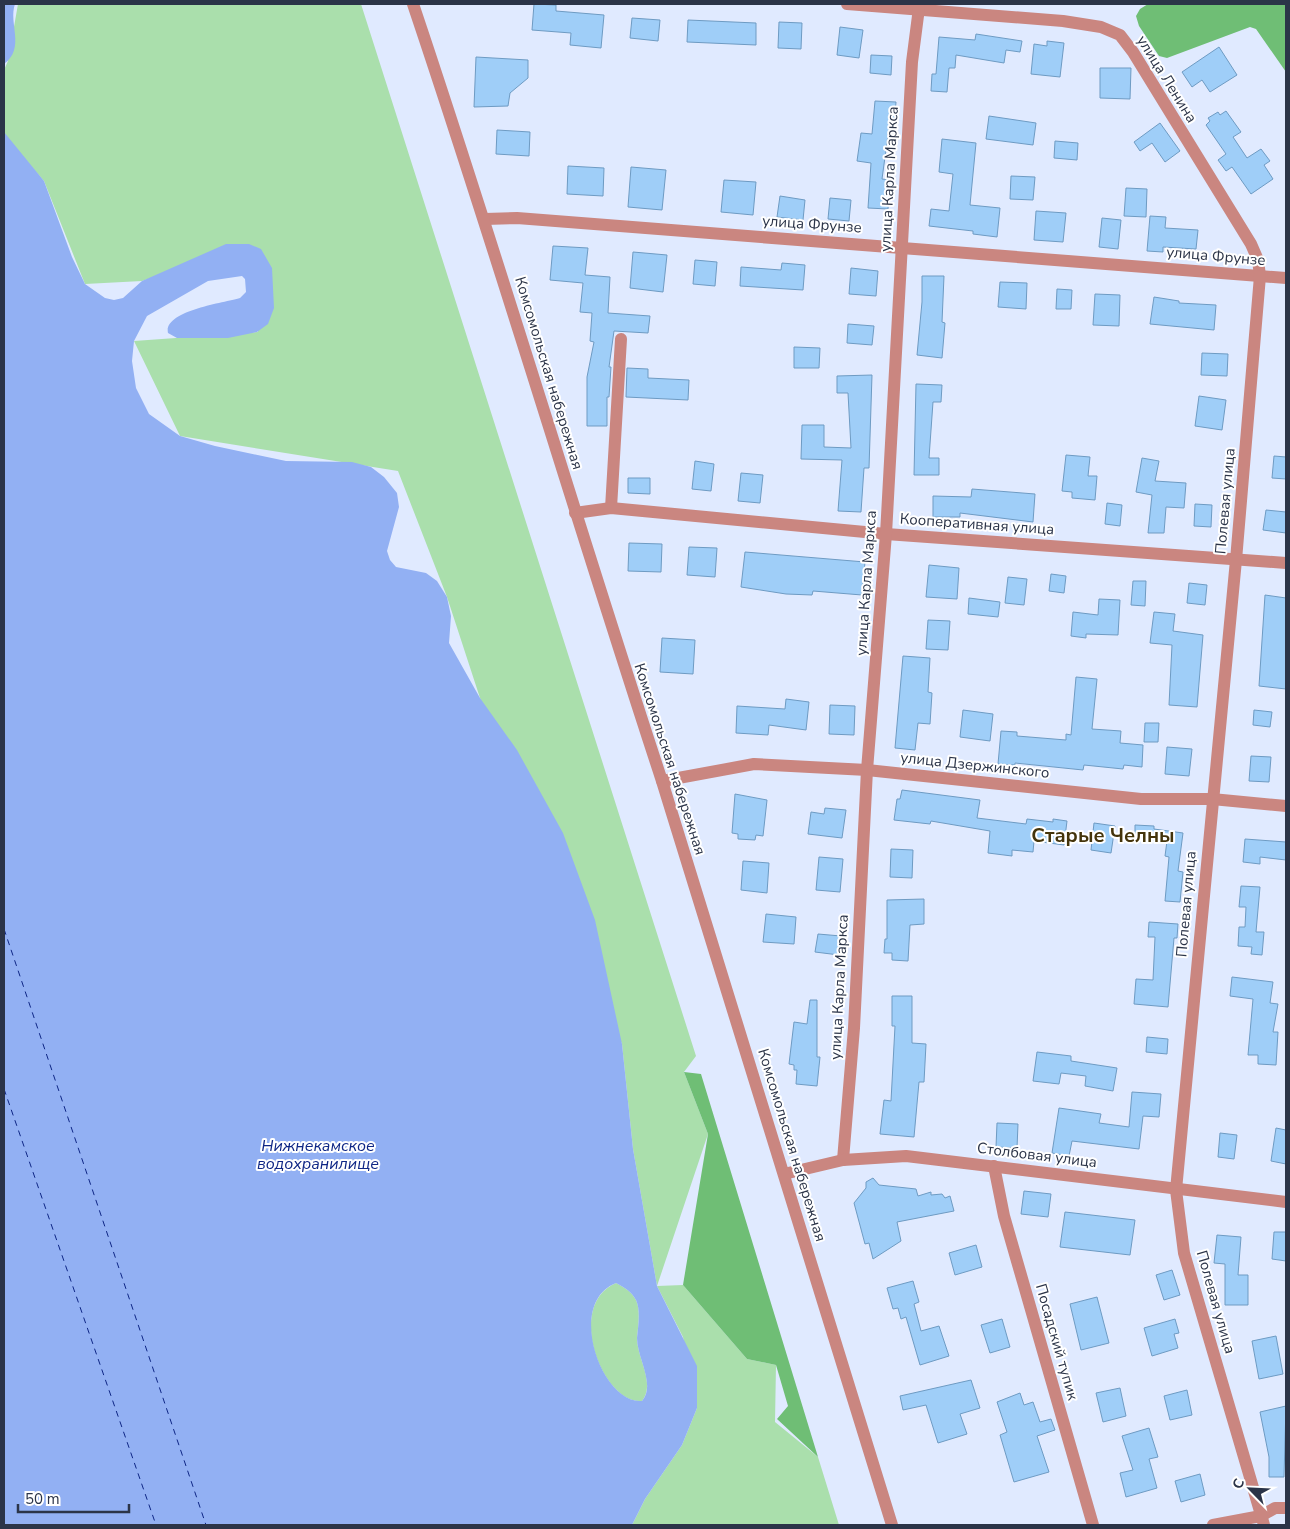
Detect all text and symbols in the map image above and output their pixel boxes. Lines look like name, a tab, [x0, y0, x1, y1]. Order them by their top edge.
street label: улица Ленина	[1132, 32, 1202, 126]
street label: улица Карла Маркса	[875, 106, 903, 252]
street label: улица Фрунзе	[762, 211, 862, 237]
street label: улица Фрунзе	[1166, 242, 1266, 270]
street label: Комсомольская набережная	[510, 274, 588, 472]
street label: Полевая улица	[1210, 447, 1240, 555]
street label: Кооперативная улица	[899, 509, 1055, 539]
street label: улица Карла Маркса	[851, 510, 881, 656]
street label: Комсомольская набережная	[629, 660, 711, 858]
street label: улица Дзержинского	[900, 747, 1050, 783]
district label: Старые Челны	[1031, 822, 1175, 849]
street label: Полевая улица	[1171, 850, 1201, 958]
street label: улица Карла Маркса	[825, 914, 853, 1060]
street label: Комсомольская набережная	[753, 1046, 831, 1244]
water label: Нижнекамское водохранилище	[257, 1135, 379, 1175]
street label: Столбовая улица	[976, 1138, 1098, 1172]
street label: Полевая улица	[1192, 1248, 1240, 1356]
street label: Посадский тупик	[1031, 1281, 1083, 1403]
north arrow	[1225, 1464, 1275, 1514]
text: С	[1228, 1475, 1249, 1492]
scale bar	[18, 1482, 129, 1514]
text: 50 m	[25, 1489, 60, 1509]

